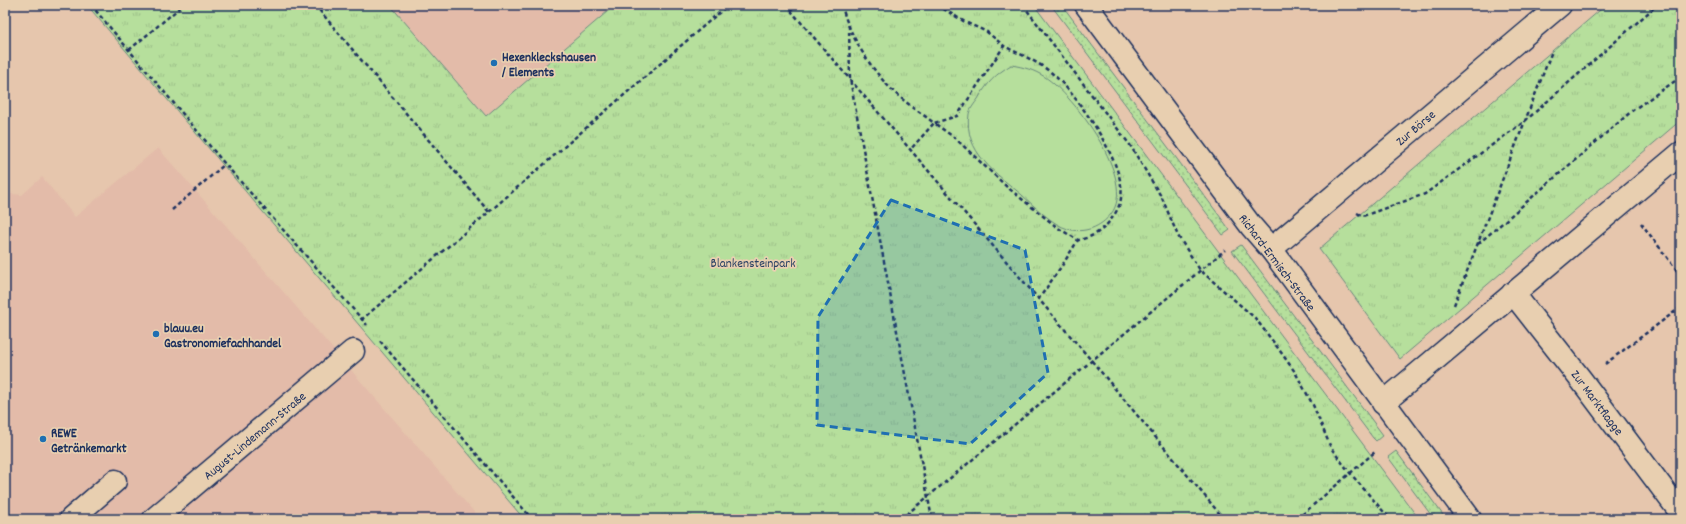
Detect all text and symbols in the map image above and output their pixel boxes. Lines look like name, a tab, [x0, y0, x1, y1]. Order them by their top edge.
place label: Hexenkleckshausen / Elements	[501, 49, 596, 83]
marker: Hexenkleckshausen / Elements	[489, 58, 499, 68]
street label: Zur Börse	[1392, 106, 1441, 151]
street label: Richard-Ermisch-Straße	[1233, 211, 1319, 316]
park label: Blankensteinpark	[710, 255, 796, 274]
place label: blauu.eu Gastronomiefachhandel	[164, 320, 282, 354]
marker: blauu.eu Gastronomiefachhandel	[151, 329, 161, 339]
street label: Zur Marktflagge	[1565, 367, 1627, 440]
street label: August-Lindemann-Straße	[200, 388, 311, 486]
place label: REWE Getränkemarkt	[51, 425, 127, 459]
marker: REWE Getränkemarkt	[38, 434, 48, 444]

